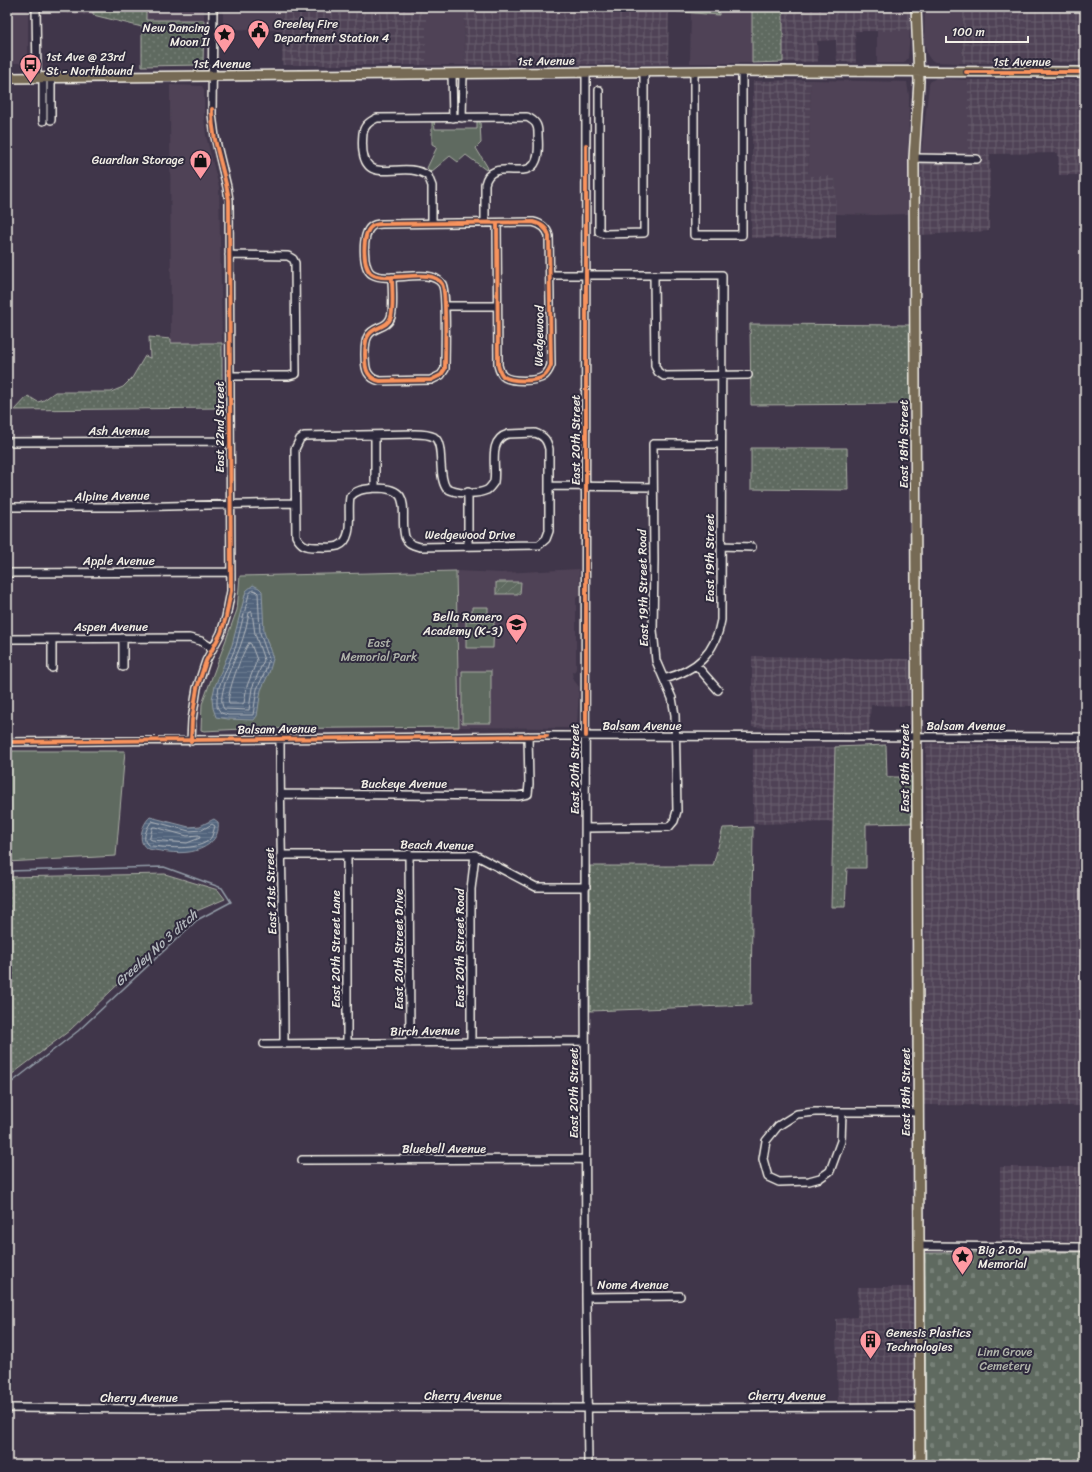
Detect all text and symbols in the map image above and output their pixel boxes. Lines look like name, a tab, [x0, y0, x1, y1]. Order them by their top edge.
place label: Greeley Fire Department Station 4	[274, 13, 390, 49]
place label: New Dancing Moon II	[143, 17, 210, 53]
public building icon: Greeley Fire Department Station 4	[246, 18, 272, 51]
scale bar	[946, 18, 1028, 44]
text: 100 m	[952, 21, 985, 43]
place icon: New Dancing Moon II	[212, 22, 238, 55]
place label: 1st Ave @ 23rd St - Northbound	[46, 46, 135, 82]
street label: 1st Avenue	[517, 49, 575, 72]
bus stop icon: 1st Ave @ 23rd St - Northbound	[18, 51, 44, 84]
street label: 1st Avenue	[993, 51, 1051, 73]
street label: 1st Avenue	[193, 53, 251, 75]
shop icon: Guardian Storage	[187, 147, 213, 180]
place label: Guardian Storage	[92, 149, 184, 171]
street label: Wedgewood	[527, 304, 551, 366]
street label: East 22nd Street	[209, 381, 231, 473]
street label: East 20th Street	[565, 395, 587, 485]
street label: East 18th Street	[893, 400, 915, 488]
street label: Ash Avenue	[87, 420, 150, 442]
street label: Alpine Avenue	[73, 484, 150, 508]
street label: East 19th Street	[699, 514, 721, 602]
street label: Wedgewood Drive	[425, 524, 515, 546]
street label: East 19th Street Road	[631, 528, 655, 647]
street label: Apple Avenue	[82, 550, 155, 572]
place label: Bella Romero Academy (K-3)	[422, 606, 503, 642]
school or university icon: Bella Romero Academy (K-3)	[504, 611, 530, 644]
street label: Aspen Avenue	[73, 616, 148, 638]
park label: East Memorial Park	[341, 632, 418, 668]
street label: Balsam Avenue	[602, 715, 682, 737]
street label: Balsam Avenue	[926, 715, 1006, 737]
street label: Balsam Avenue	[237, 717, 317, 741]
street label: East 20th Street	[564, 724, 586, 814]
street label: East 18th Street	[894, 724, 916, 812]
street label: Buckeye Avenue	[361, 773, 447, 795]
street label: Beach Avenue	[400, 833, 474, 857]
street label: East 21st Street	[258, 847, 284, 935]
street label: East 20th Street Road	[449, 888, 471, 1008]
street label: East 20th Street Drive	[388, 889, 410, 1009]
street label: East 20th Street Lane	[325, 890, 347, 1008]
water label: Greeley No 3 ditch	[109, 903, 204, 992]
street label: Birch Avenue	[390, 1019, 460, 1043]
street label: East 20th Street	[563, 1048, 585, 1138]
street label: East 18th Street	[895, 1048, 917, 1136]
street label: Bluebell Avenue	[402, 1138, 486, 1160]
place label: Big 2 Do Memorial	[978, 1239, 1028, 1275]
place icon: Big 2 Do Memorial	[950, 1244, 976, 1277]
street label: Nome Avenue	[597, 1274, 669, 1296]
place label: Genesis Plastics Technologies	[886, 1322, 972, 1358]
building icon: Genesis Plastics Technologies	[857, 1327, 883, 1360]
park label: Linn Grove Cemetery	[978, 1341, 1033, 1377]
street label: Cherry Avenue	[424, 1385, 502, 1407]
street label: Cherry Avenue	[748, 1385, 826, 1407]
street label: Cherry Avenue	[100, 1387, 178, 1409]

